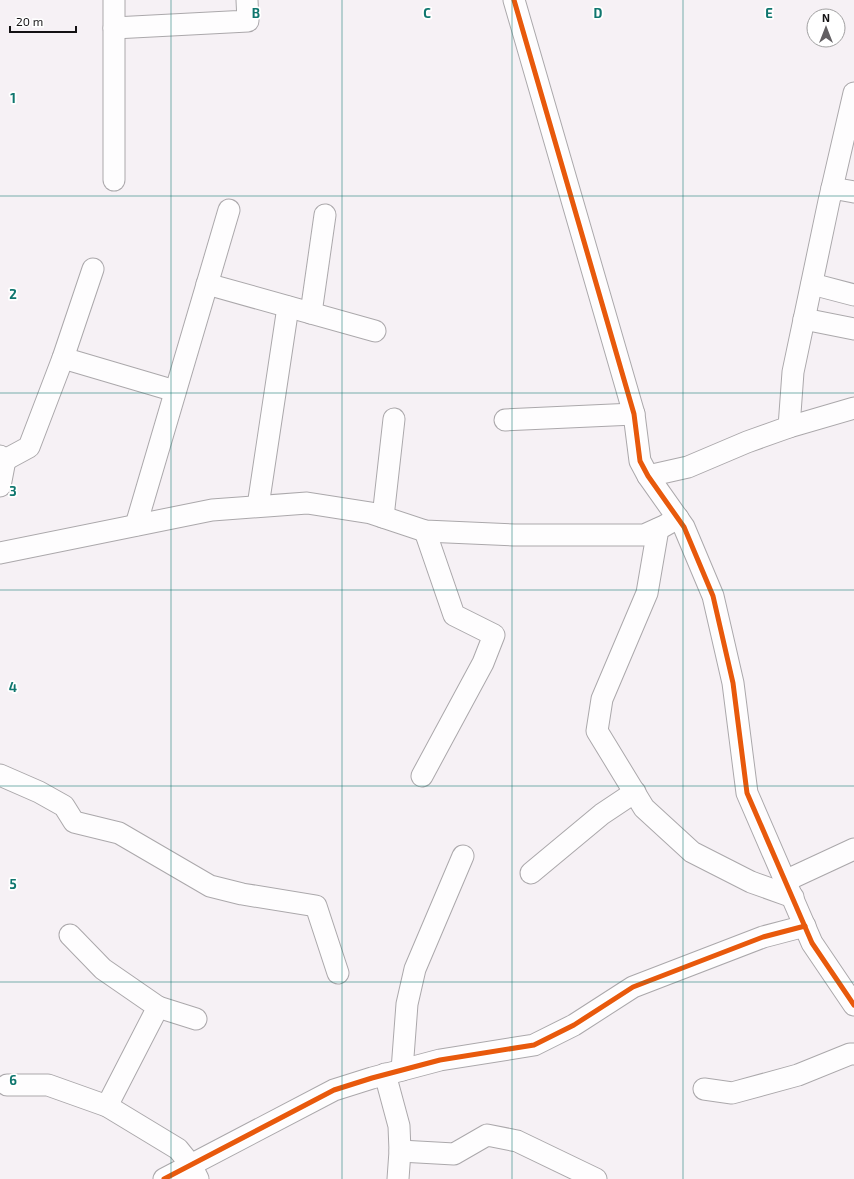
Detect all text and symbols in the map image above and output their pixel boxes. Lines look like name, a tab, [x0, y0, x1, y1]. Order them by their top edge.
text: B	[252, 5, 260, 21]
text: C	[423, 5, 431, 21]
text: D	[594, 5, 603, 21]
text: E	[765, 5, 773, 21]
scale bar	[10, 8, 76, 34]
north arrow	[806, 8, 846, 48]
text: N	[822, 11, 830, 24]
text: 20 m	[16, 14, 43, 28]
text: 1	[10, 90, 16, 106]
text: 2	[9, 286, 17, 302]
text: 3	[9, 483, 17, 499]
text: 4	[9, 679, 17, 695]
text: 5	[9, 876, 17, 892]
text: 6	[9, 1072, 17, 1088]

